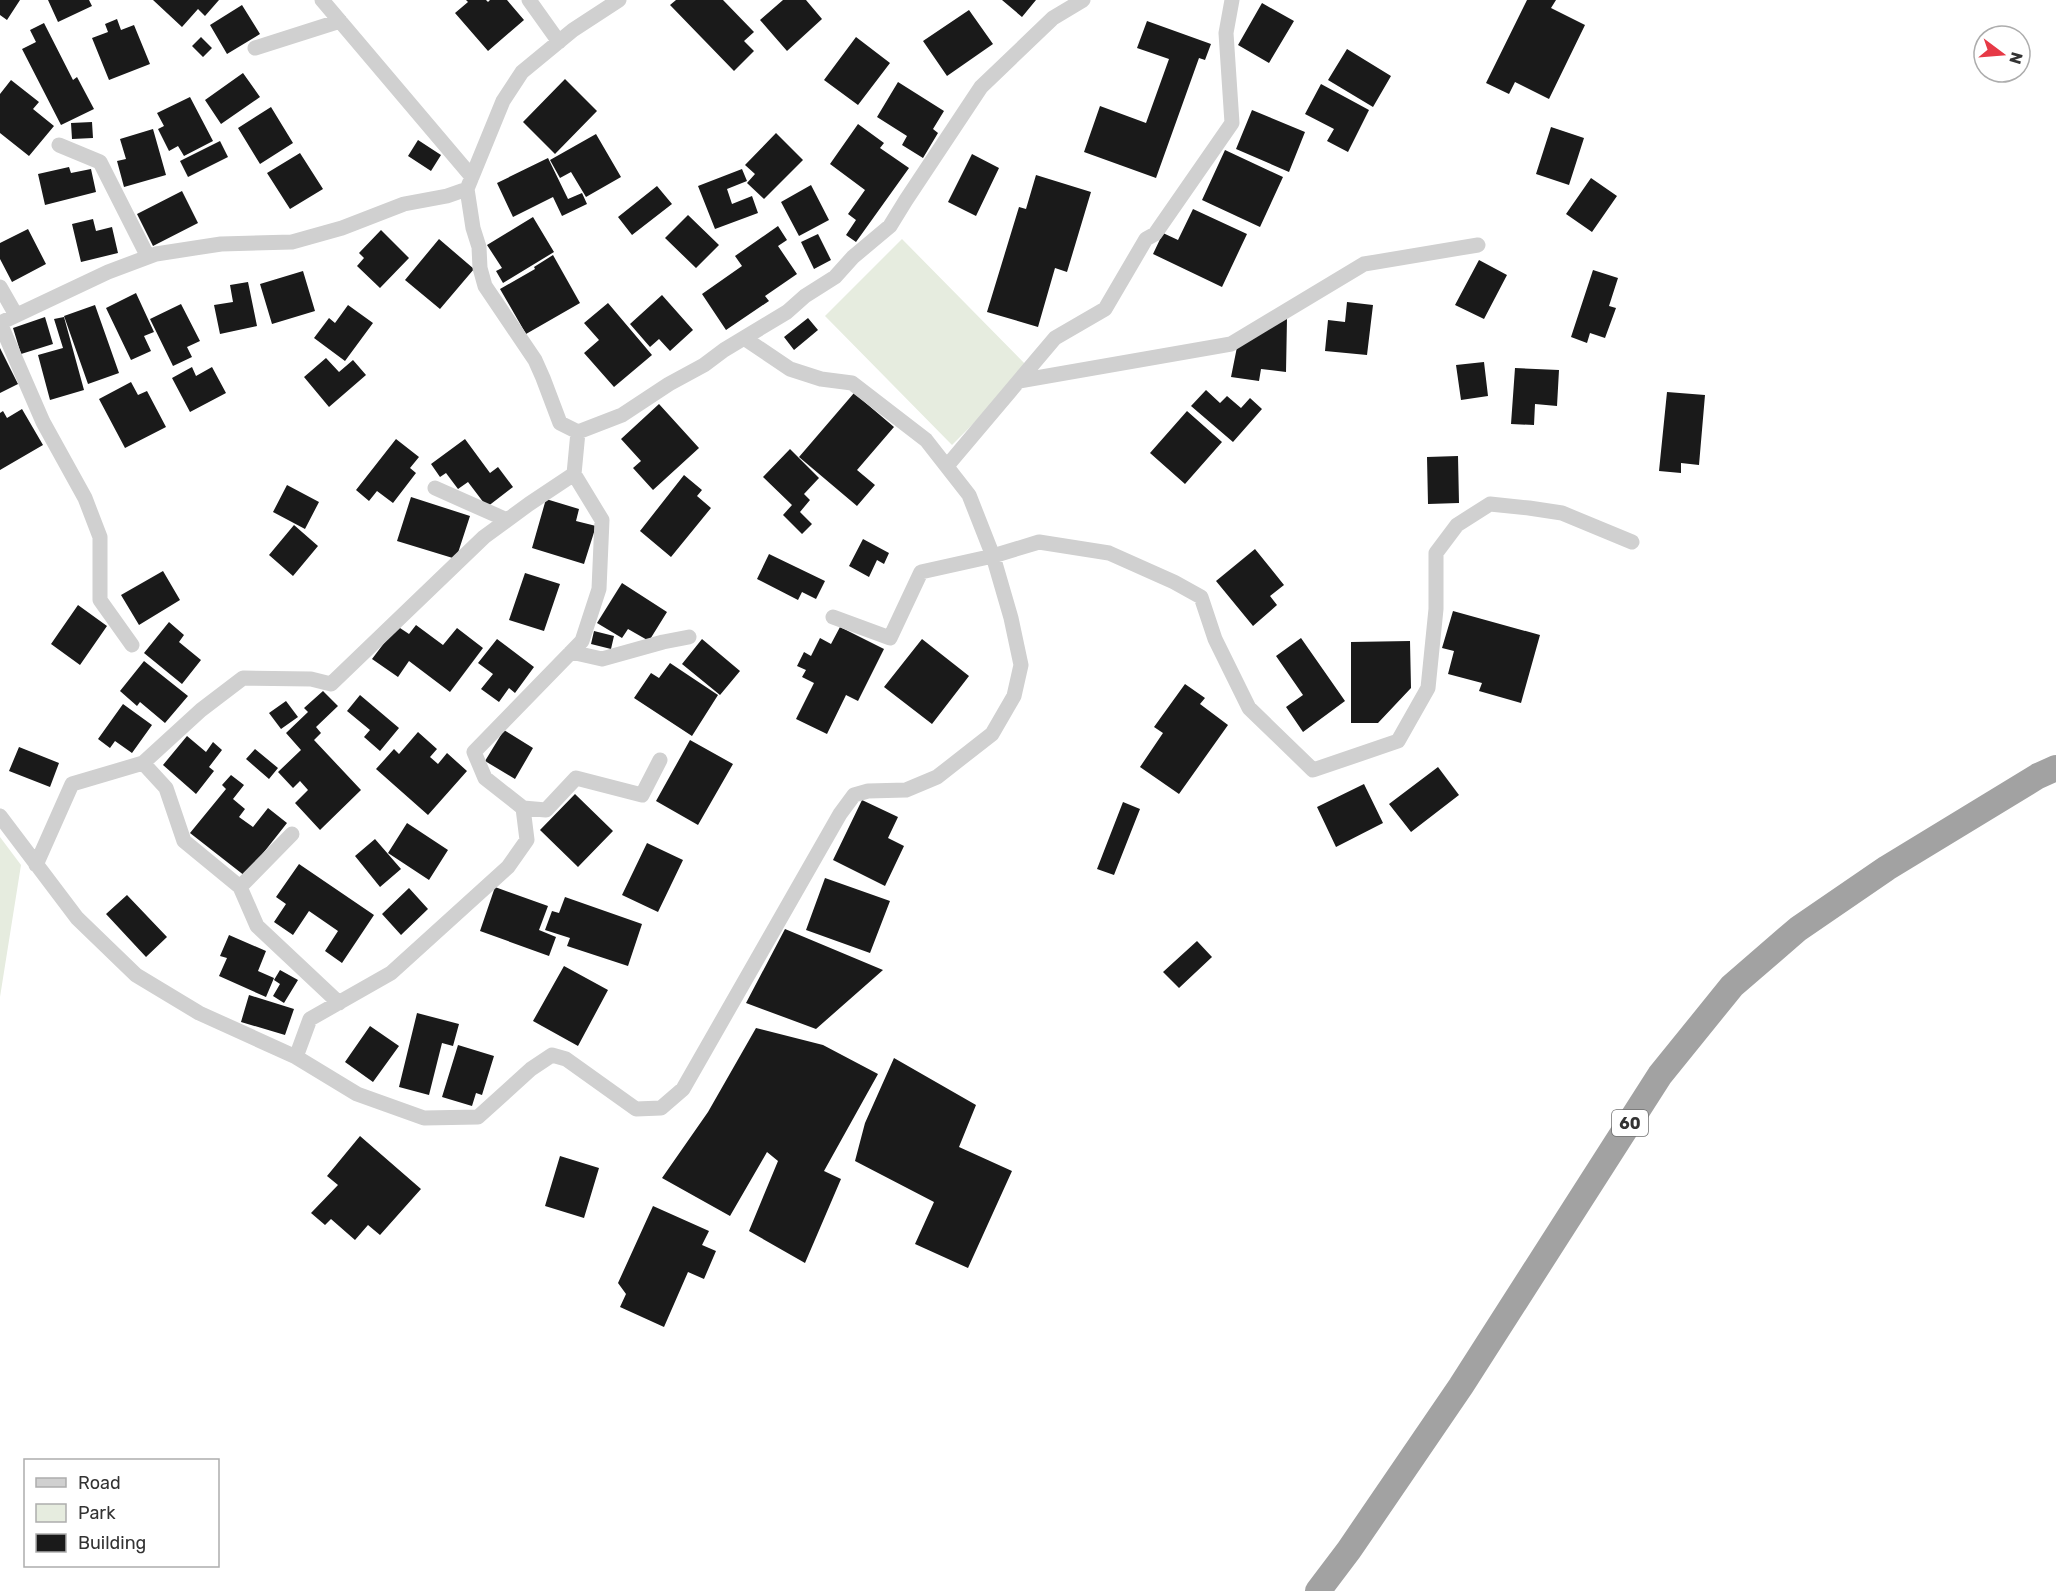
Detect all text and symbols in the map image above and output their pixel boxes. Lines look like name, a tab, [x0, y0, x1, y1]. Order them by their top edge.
north arrow	[1972, 24, 2032, 84]
text: N	[2005, 50, 2027, 66]
road number: 60	[1612, 1110, 1648, 1136]
legend	[24, 1459, 219, 1567]
text: Road	[78, 1472, 121, 1494]
text: Park	[78, 1502, 116, 1524]
text: Building	[78, 1532, 146, 1554]

